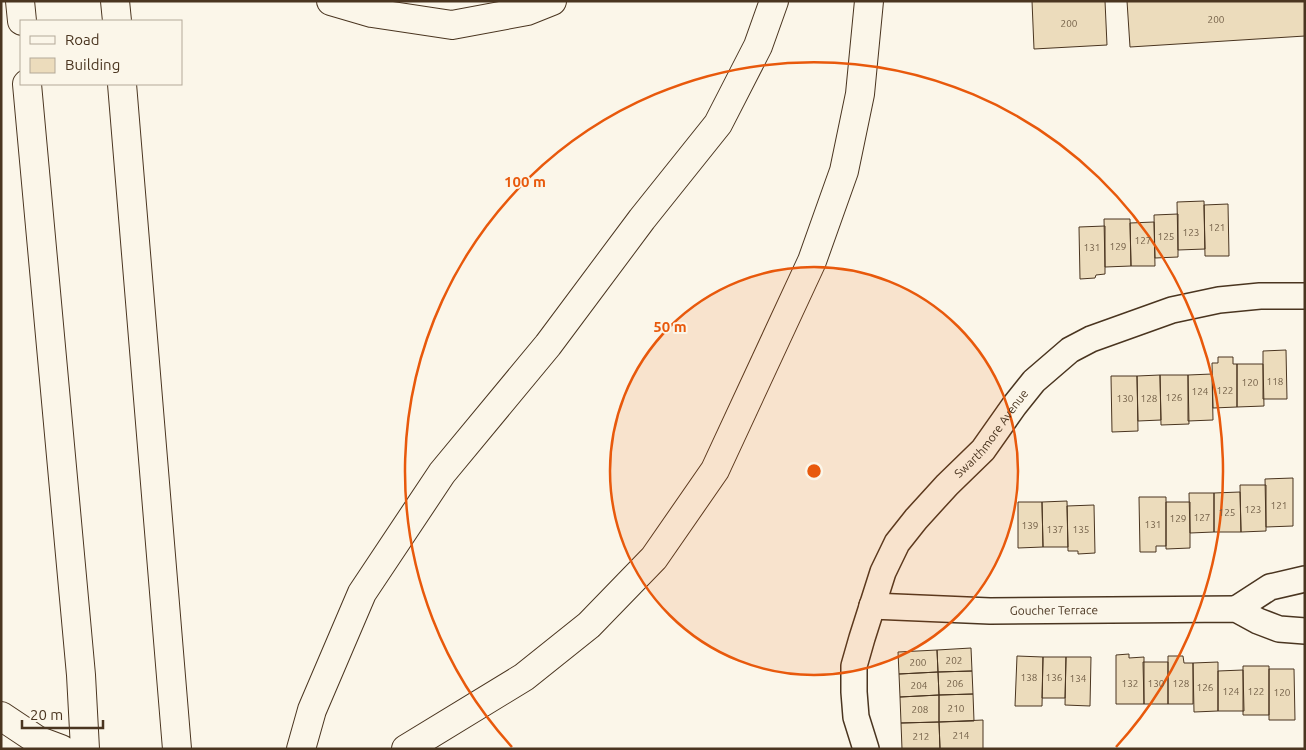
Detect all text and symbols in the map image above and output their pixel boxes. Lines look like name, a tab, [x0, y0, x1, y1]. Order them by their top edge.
house number: 200	[1208, 14, 1225, 25]
house number: 200	[1061, 18, 1078, 29]
legend	[20, 20, 182, 85]
text: Road	[65, 31, 100, 48]
text: Building	[65, 56, 120, 73]
text: 100 m	[504, 173, 546, 190]
house number: 121	[1209, 222, 1225, 233]
house number: 123	[1183, 227, 1199, 238]
house number: 125	[1158, 231, 1174, 242]
house number: 127	[1135, 235, 1151, 246]
house number: 129	[1110, 241, 1126, 252]
house number: 131	[1084, 242, 1100, 253]
text: 50 m	[653, 318, 687, 335]
house number: 118	[1267, 376, 1284, 387]
house number: 120	[1242, 377, 1259, 388]
house number: 122	[1217, 385, 1233, 396]
house number: 124	[1192, 386, 1209, 397]
street label: Swarthmore Avenue	[952, 387, 1031, 480]
house number: 126	[1166, 392, 1183, 403]
house number: 130	[1117, 393, 1134, 404]
house number: 128	[1141, 393, 1158, 404]
centre of rings	[805, 462, 823, 480]
house number: 121	[1271, 500, 1287, 511]
house number: 123	[1245, 504, 1261, 515]
house number: 125	[1219, 507, 1235, 518]
house number: 127	[1194, 512, 1210, 523]
house number: 129	[1170, 513, 1186, 524]
house number: 131	[1145, 519, 1161, 530]
house number: 139	[1022, 520, 1038, 531]
house number: 137	[1047, 524, 1063, 535]
house number: 135	[1073, 524, 1089, 535]
street label: Goucher Terrace	[1010, 603, 1098, 617]
house number: 202	[946, 655, 962, 666]
house number: 200	[910, 657, 927, 668]
house number: 138	[1021, 672, 1038, 683]
house number: 136	[1046, 672, 1063, 683]
house number: 134	[1070, 673, 1087, 684]
house number: 206	[947, 678, 964, 689]
house number: 132	[1122, 678, 1138, 689]
house number: 130	[1148, 678, 1165, 689]
house number: 128	[1173, 678, 1190, 689]
house number: 204	[911, 680, 928, 691]
house number: 126	[1197, 682, 1214, 693]
house number: 124	[1223, 686, 1240, 697]
house number: 122	[1248, 686, 1264, 697]
house number: 120	[1274, 687, 1291, 698]
scale bar	[22, 698, 104, 730]
house number: 210	[948, 703, 965, 714]
house number: 208	[912, 704, 929, 715]
text: 20 m	[30, 706, 63, 723]
house number: 214	[953, 730, 970, 741]
house number: 212	[913, 731, 929, 742]

